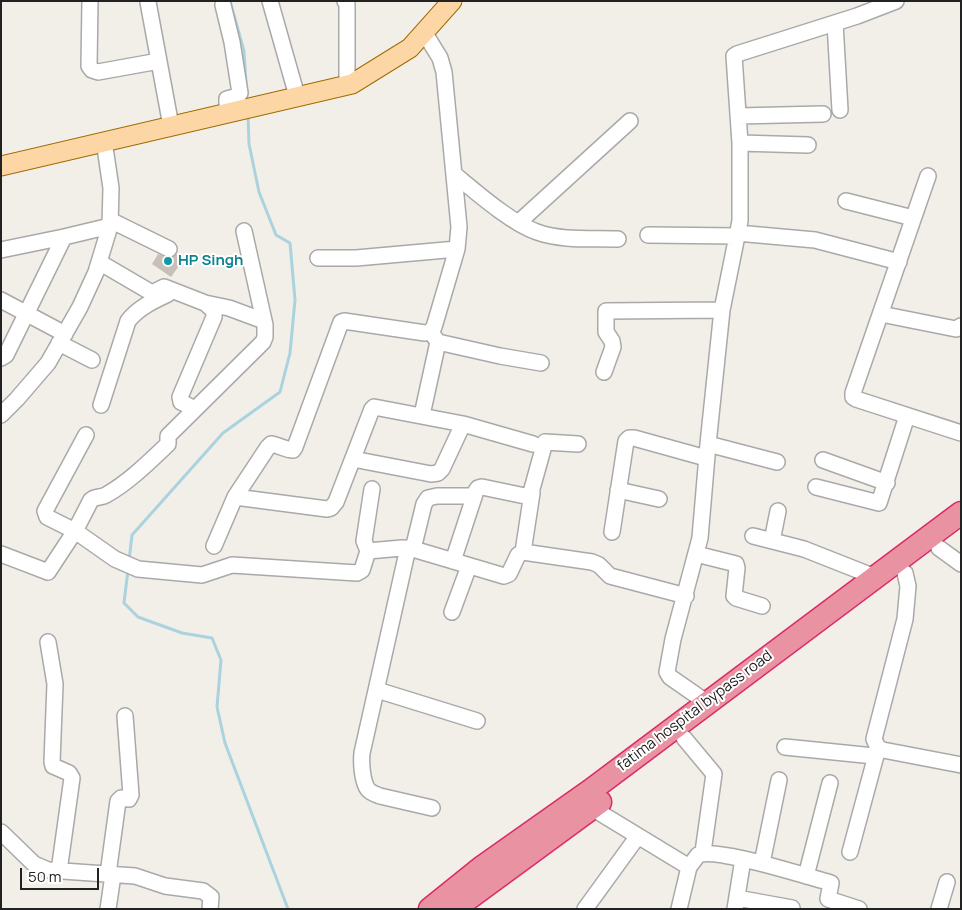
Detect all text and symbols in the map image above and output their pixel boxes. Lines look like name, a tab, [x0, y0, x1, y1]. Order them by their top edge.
place label: HP Singh	[178, 252, 243, 270]
marker: HP Singh	[162, 255, 174, 267]
street label: fatima hospital bypass road	[614, 647, 776, 775]
scale bar	[22, 858, 101, 890]
text: 50 m	[28, 866, 62, 887]

